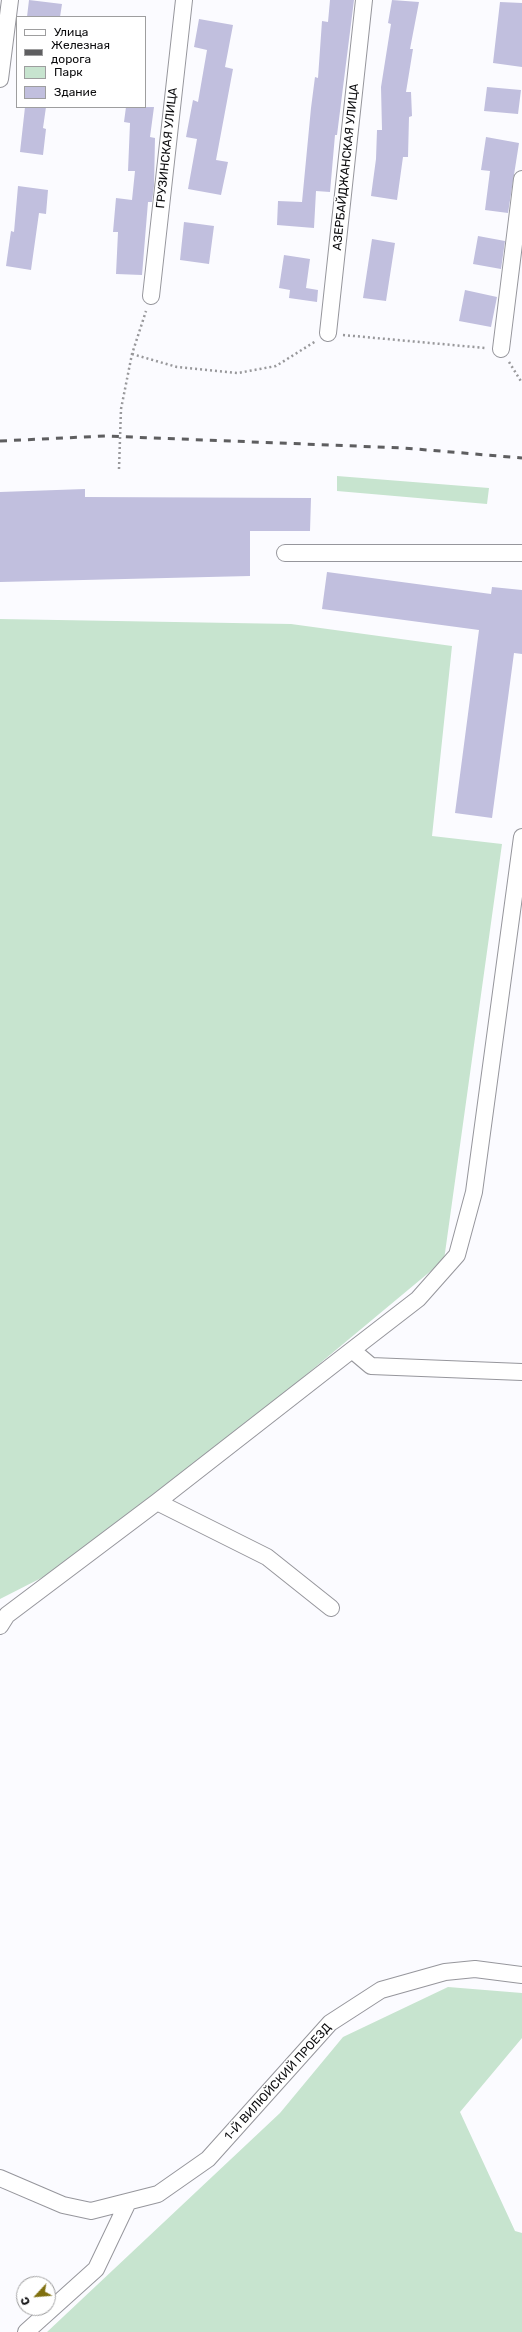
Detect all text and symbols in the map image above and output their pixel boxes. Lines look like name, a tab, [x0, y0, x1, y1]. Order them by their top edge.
legend	[16, 16, 146, 108]
text: Улица	[54, 25, 88, 39]
text: Железная дорога	[51, 38, 110, 66]
text: Парк	[54, 65, 83, 79]
street label: АЗЕРБАЙДЖАНСКАЯ УЛИЦА	[330, 83, 362, 251]
text: Здание	[54, 85, 97, 99]
street label: ГРУЗИНСКАЯ УЛИЦА	[153, 87, 181, 209]
street label: 1-Й ВИЛЮЙСКИЙ ПРОЕЗД	[222, 2021, 334, 2143]
north arrow	[16, 2276, 56, 2316]
text: С	[18, 2295, 33, 2307]

